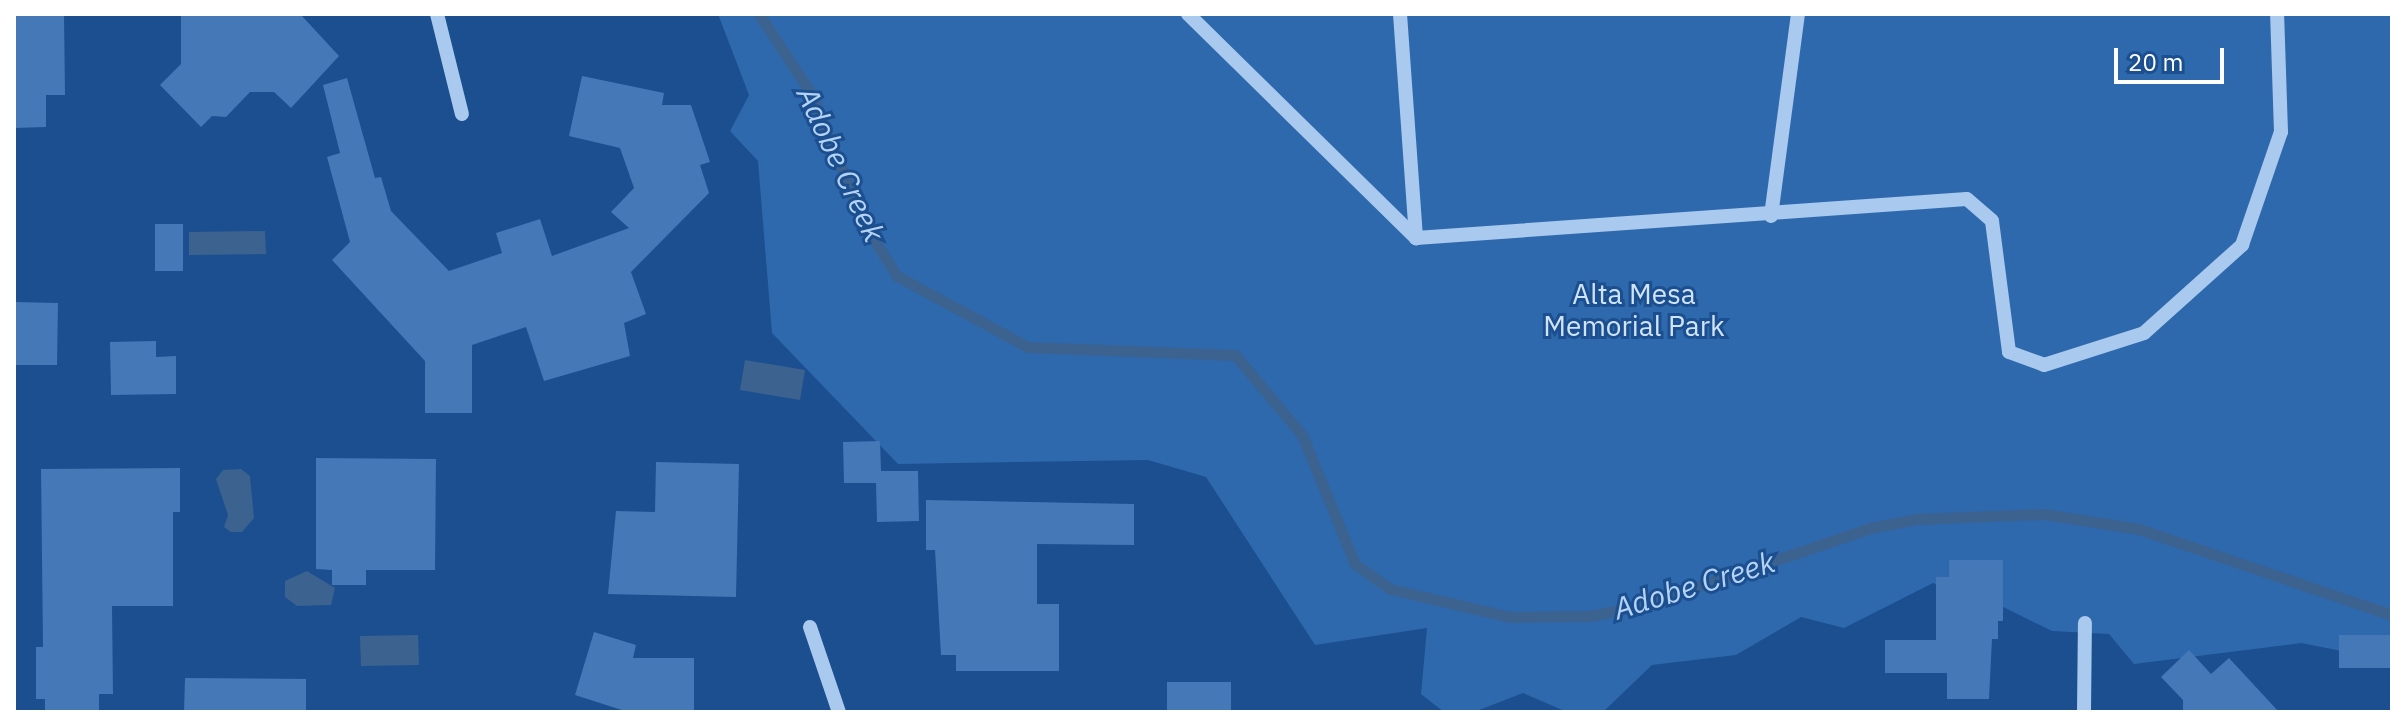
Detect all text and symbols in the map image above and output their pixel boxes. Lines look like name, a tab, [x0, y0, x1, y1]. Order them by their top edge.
scale bar	[2118, 32, 2228, 82]
text: 20 m	[2128, 46, 2183, 78]
water label: Adobe Creek	[789, 81, 893, 247]
park label: Alta Mesa Memorial Park	[1543, 277, 1725, 343]
water label: Adobe Creek	[1609, 543, 1779, 627]

